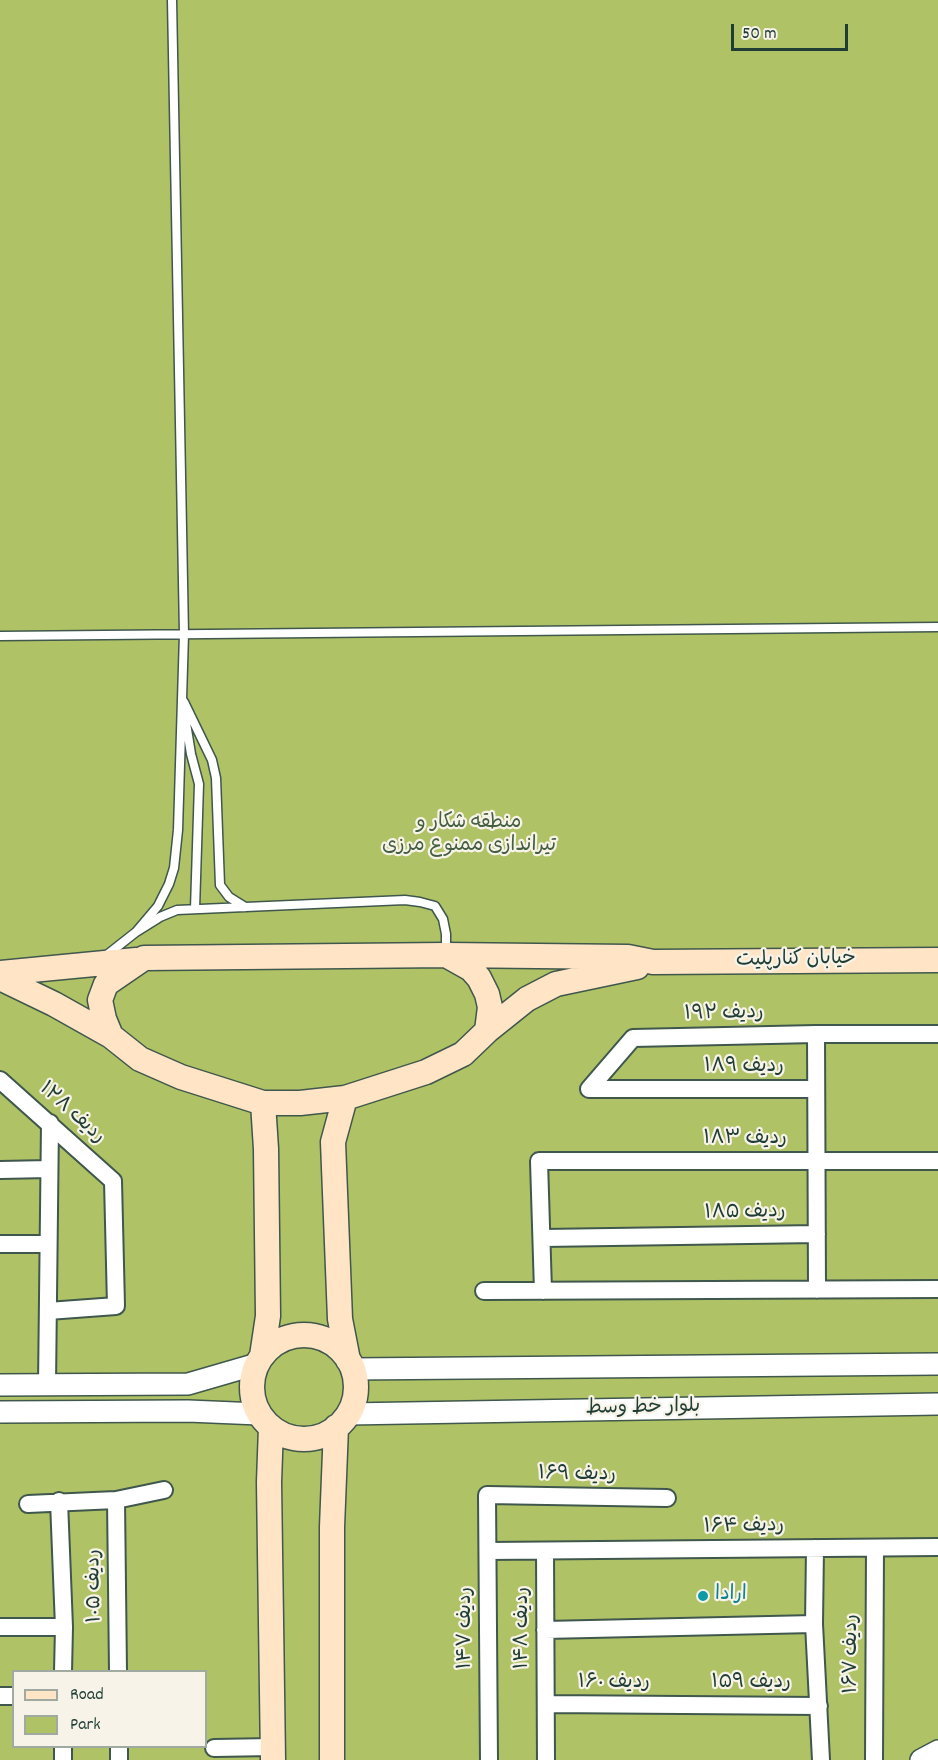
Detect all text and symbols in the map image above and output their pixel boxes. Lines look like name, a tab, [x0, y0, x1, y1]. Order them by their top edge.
scale bar	[734, 12, 851, 50]
text: 50 m	[742, 22, 777, 47]
park label: منطقه شکار و تیراندازی ممنوع مرزی	[382, 812, 556, 859]
street label: خیابان کنارپلیت	[736, 948, 856, 974]
street label: ردیف ۱۹۲	[684, 1002, 764, 1028]
street label: ردیف ۱۸۹	[704, 1056, 784, 1080]
street label: ردیف ۱۲۸	[33, 1078, 109, 1150]
street label: ردیف ۱۸۳	[703, 1128, 787, 1152]
street label: ردیف ۱۸۵	[704, 1201, 786, 1227]
street label: بلوار خط وسط	[585, 1396, 701, 1422]
street label: ردیف ۱۶۹	[538, 1463, 616, 1489]
street label: ردیف ۱۶۴	[704, 1515, 784, 1541]
street label: ردیف ۱۰۵	[83, 1549, 109, 1623]
place label: ارادا	[715, 1584, 747, 1608]
street label: ردیف ۱۴۷	[455, 1587, 479, 1669]
street label: ردیف ۱۴۸	[512, 1587, 536, 1669]
marker: ارادا	[696, 1589, 710, 1603]
street label: ردیف ۱۶۷	[841, 1614, 865, 1694]
legend	[12, 1670, 207, 1748]
street label: ردیف ۱۶۰	[578, 1672, 650, 1696]
street label: ردیف ۱۵۹	[711, 1672, 791, 1696]
text: Road	[70, 1683, 104, 1708]
text: Park	[70, 1713, 101, 1738]

